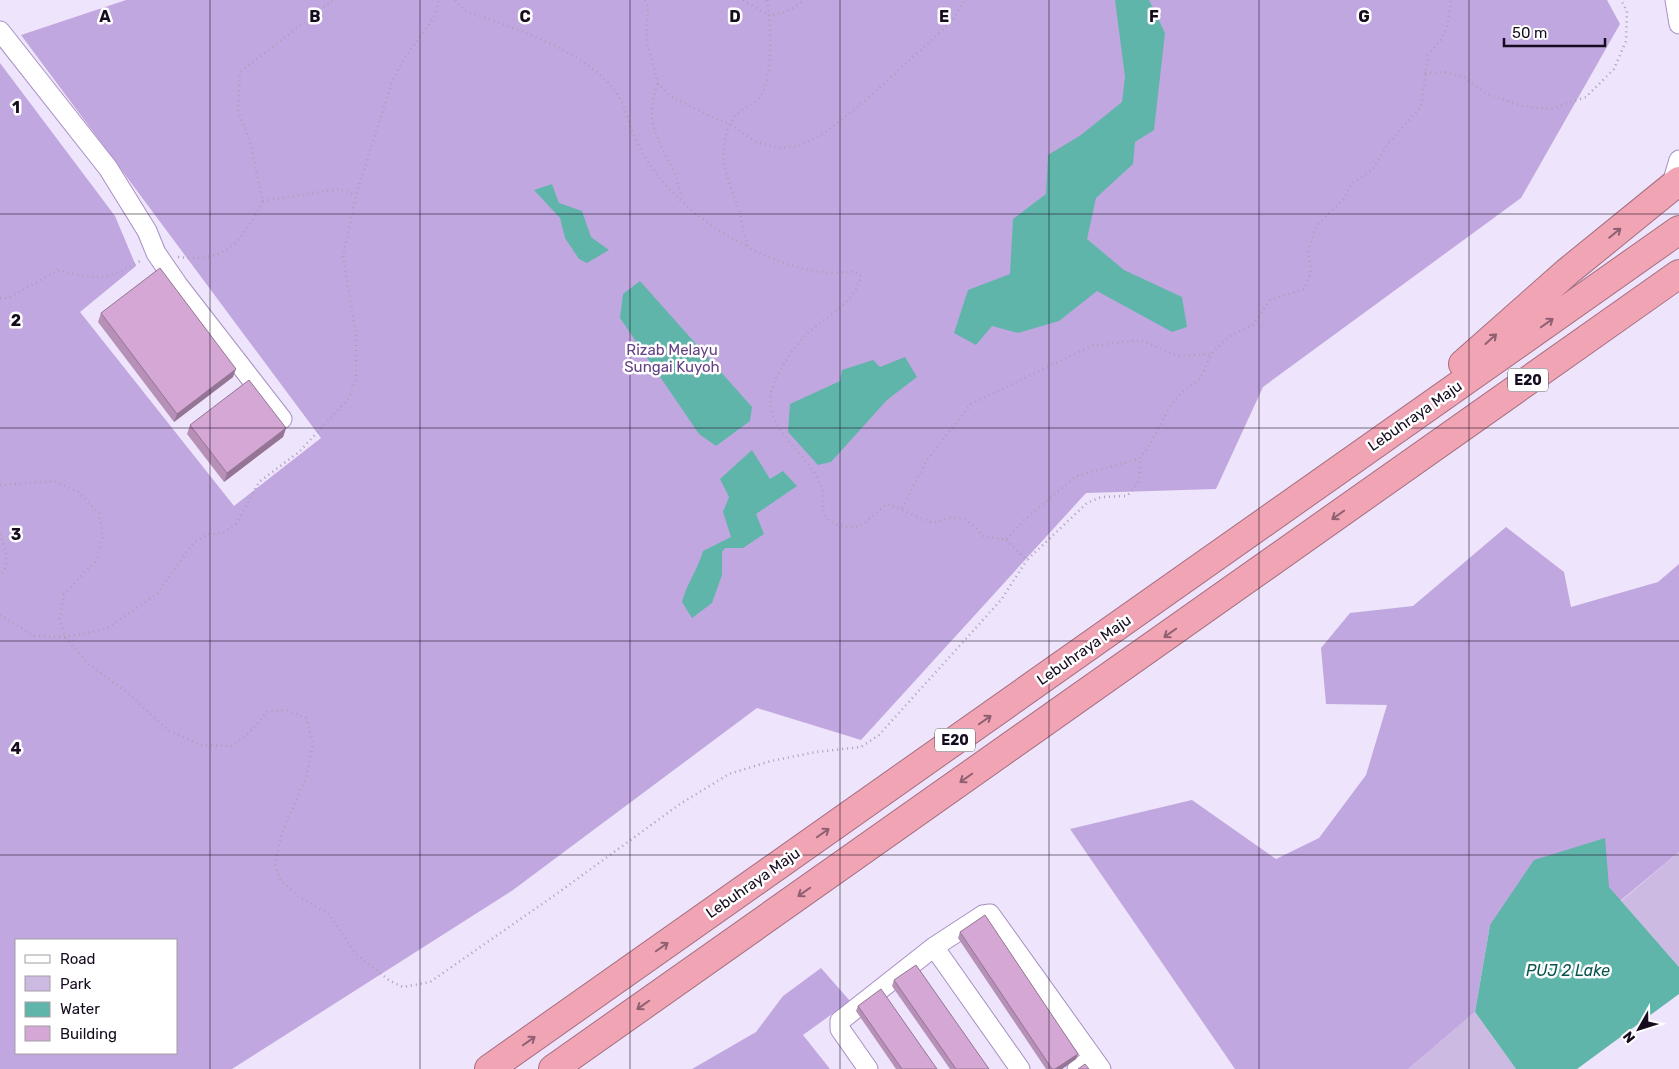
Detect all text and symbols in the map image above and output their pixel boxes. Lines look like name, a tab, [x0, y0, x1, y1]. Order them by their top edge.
text: A	[99, 7, 111, 26]
text: B	[309, 7, 321, 26]
text: C	[519, 7, 531, 26]
text: D	[729, 7, 741, 26]
text: E	[939, 7, 949, 26]
text: F	[1149, 7, 1159, 26]
text: G	[1358, 7, 1370, 26]
scale bar	[1504, 15, 1605, 47]
text: 50 m	[1512, 24, 1547, 42]
text: 1	[12, 98, 20, 117]
one-way arrow	[1608, 227, 1621, 238]
text: 2	[11, 311, 21, 330]
one-way arrow	[1540, 318, 1554, 328]
one-way arrow	[1485, 333, 1498, 345]
park label: Rizab Melayu Sungai Kuyoh	[624, 341, 720, 376]
road number: E20	[1508, 368, 1548, 392]
street label: Lebuhraya Maju	[1365, 377, 1465, 455]
one-way arrow	[1331, 510, 1345, 520]
text: 3	[11, 525, 21, 544]
street label: Lebuhraya Maju	[1034, 611, 1134, 689]
one-way arrow	[1164, 628, 1177, 639]
one-way arrow	[977, 715, 991, 725]
road number: E20	[935, 728, 975, 752]
text: 4	[11, 739, 22, 758]
one-way arrow	[959, 773, 973, 783]
one-way arrow	[816, 828, 829, 839]
street label: Lebuhraya Maju	[703, 844, 803, 922]
one-way arrow	[798, 886, 811, 897]
legend	[15, 939, 178, 1054]
one-way arrow	[655, 942, 669, 952]
text: Road	[60, 950, 96, 968]
water label: PUJ 2 Lake	[1526, 961, 1610, 980]
text: Park	[60, 975, 91, 993]
text: Water	[60, 1000, 100, 1018]
one-way arrow	[636, 1000, 650, 1010]
north arrow	[1614, 1004, 1664, 1054]
text: Building	[60, 1025, 117, 1043]
text: N	[1620, 1028, 1639, 1046]
one-way arrow	[522, 1036, 536, 1046]

